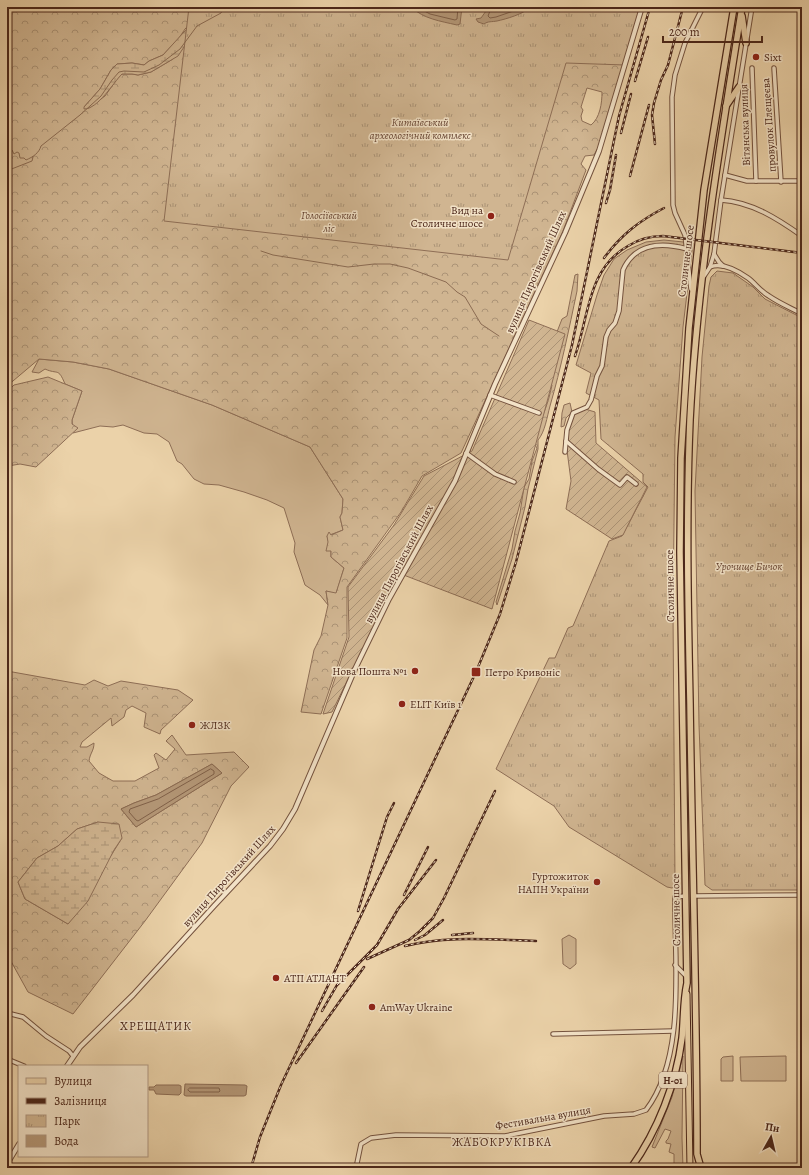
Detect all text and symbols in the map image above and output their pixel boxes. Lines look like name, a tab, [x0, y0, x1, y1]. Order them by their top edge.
scale bar	[663, 18, 762, 44]
text: 200 m	[669, 24, 700, 40]
place label: Sixt	[764, 50, 782, 65]
marker: Sixt	[751, 52, 761, 62]
street label: провулок Плещеєва	[758, 76, 780, 173]
street label: Вітянська вулиця	[736, 84, 754, 166]
park label: Китаївський археологічний комплекс	[369, 115, 471, 143]
place label: Вид на Столичне шосе	[411, 203, 484, 231]
park label: Голосіївський ліс	[301, 208, 358, 236]
street label: вулиця Пирогівський Шлях	[502, 208, 570, 336]
marker: Вид на Столичне шосе	[486, 211, 496, 221]
street label: Столичне шосе	[674, 224, 698, 298]
street label: вулиця Пирогівський Шлях	[361, 502, 437, 626]
street label: Столичне шосе	[662, 550, 678, 622]
park label: Урочище Бичок	[716, 559, 782, 574]
place label: Нова Пошта №1	[332, 664, 407, 679]
place label: Петро Кривоніс	[485, 665, 560, 680]
marker: Нова Пошта №1	[410, 666, 420, 676]
marker: Петро Кривоніс	[470, 666, 482, 678]
place label: ELIT Київ 1	[410, 697, 462, 712]
marker: ELIT Київ 1	[397, 699, 407, 709]
place label: ЖЛЗК	[200, 718, 230, 733]
marker: ЖЛЗК	[187, 720, 197, 730]
street label: вулиця Пирогівський Шлях	[179, 821, 279, 930]
place label: Гуртожиток НАПН України	[518, 869, 589, 897]
street label: Столичне шосе	[668, 874, 684, 946]
marker: Гуртожиток НАПН України	[592, 877, 602, 887]
place label: АТП АТЛАНТ	[283, 971, 346, 986]
marker: АТП АТЛАНТ	[271, 973, 281, 983]
place label: AmWay Ukraine	[379, 1000, 453, 1015]
marker: AmWay Ukraine	[367, 1002, 377, 1012]
district label: ХРЕЩАТИК	[120, 1018, 192, 1034]
legend	[18, 1065, 148, 1157]
road number: Н-01	[659, 1072, 687, 1088]
text: Вулиця	[54, 1073, 92, 1089]
text: Залізниця	[54, 1093, 107, 1109]
street label: Фестивальна вулиця	[494, 1102, 592, 1134]
text: Парк	[54, 1113, 80, 1129]
north arrow	[751, 1117, 791, 1157]
text: Пн	[764, 1119, 781, 1136]
text: Вода	[54, 1133, 79, 1149]
district label: ЖАБОКРУКІВКА	[452, 1134, 552, 1150]

